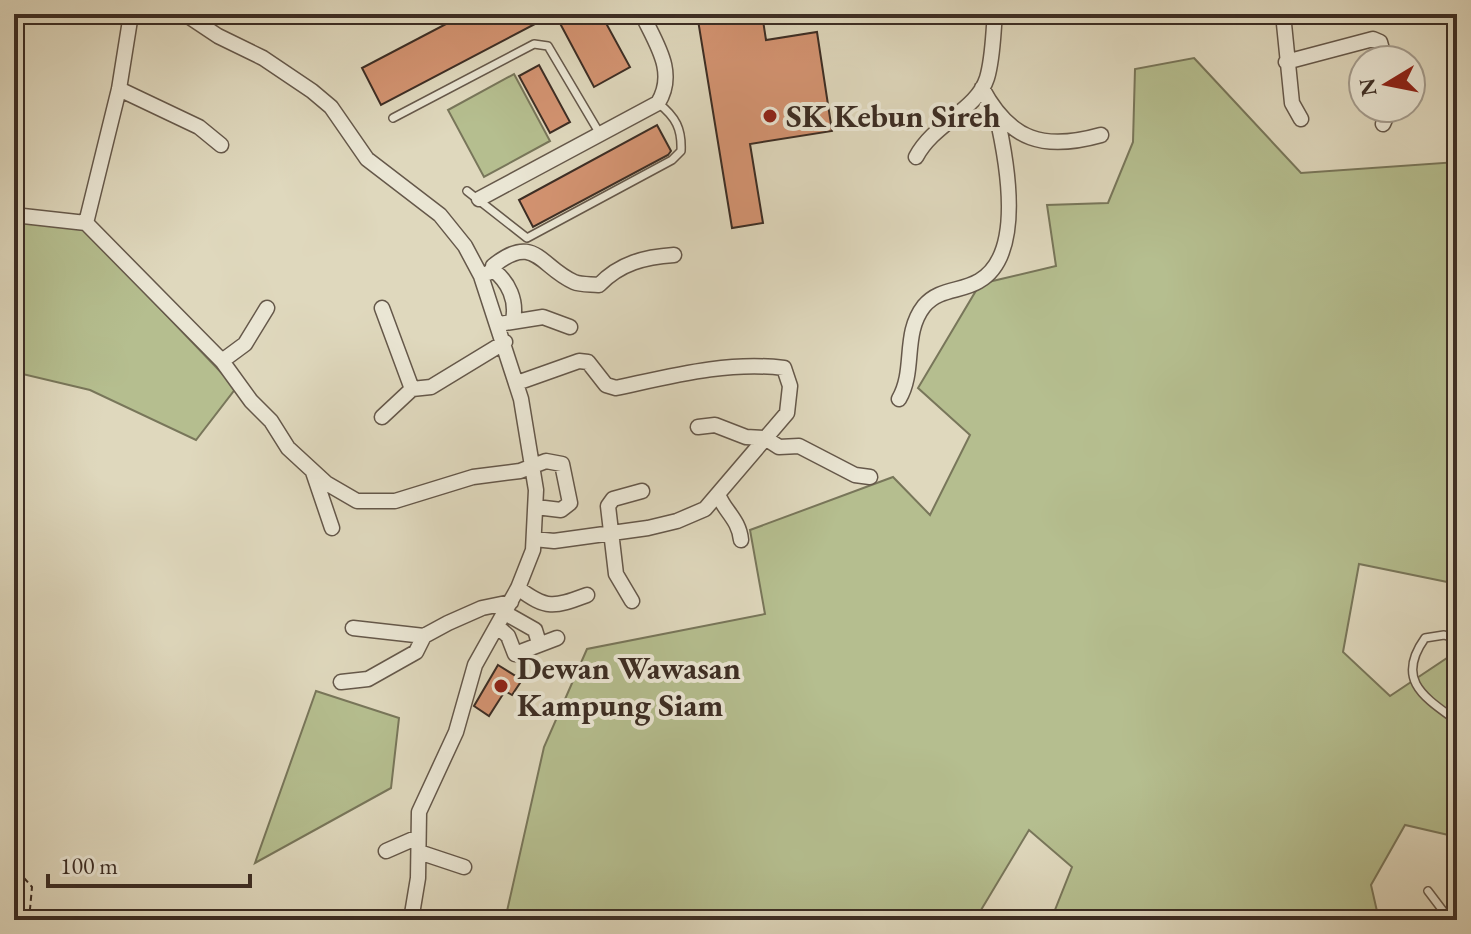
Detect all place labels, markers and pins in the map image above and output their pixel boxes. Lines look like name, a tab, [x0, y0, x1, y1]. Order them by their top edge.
place label: SK Kebun Sireh	[786, 95, 1001, 137]
marker: SK Kebun Sireh	[761, 107, 779, 125]
place label: Dewan Wawasan Kampung Siam	[517, 647, 741, 726]
marker: Dewan Wawasan Kampung Siam	[492, 677, 510, 695]

